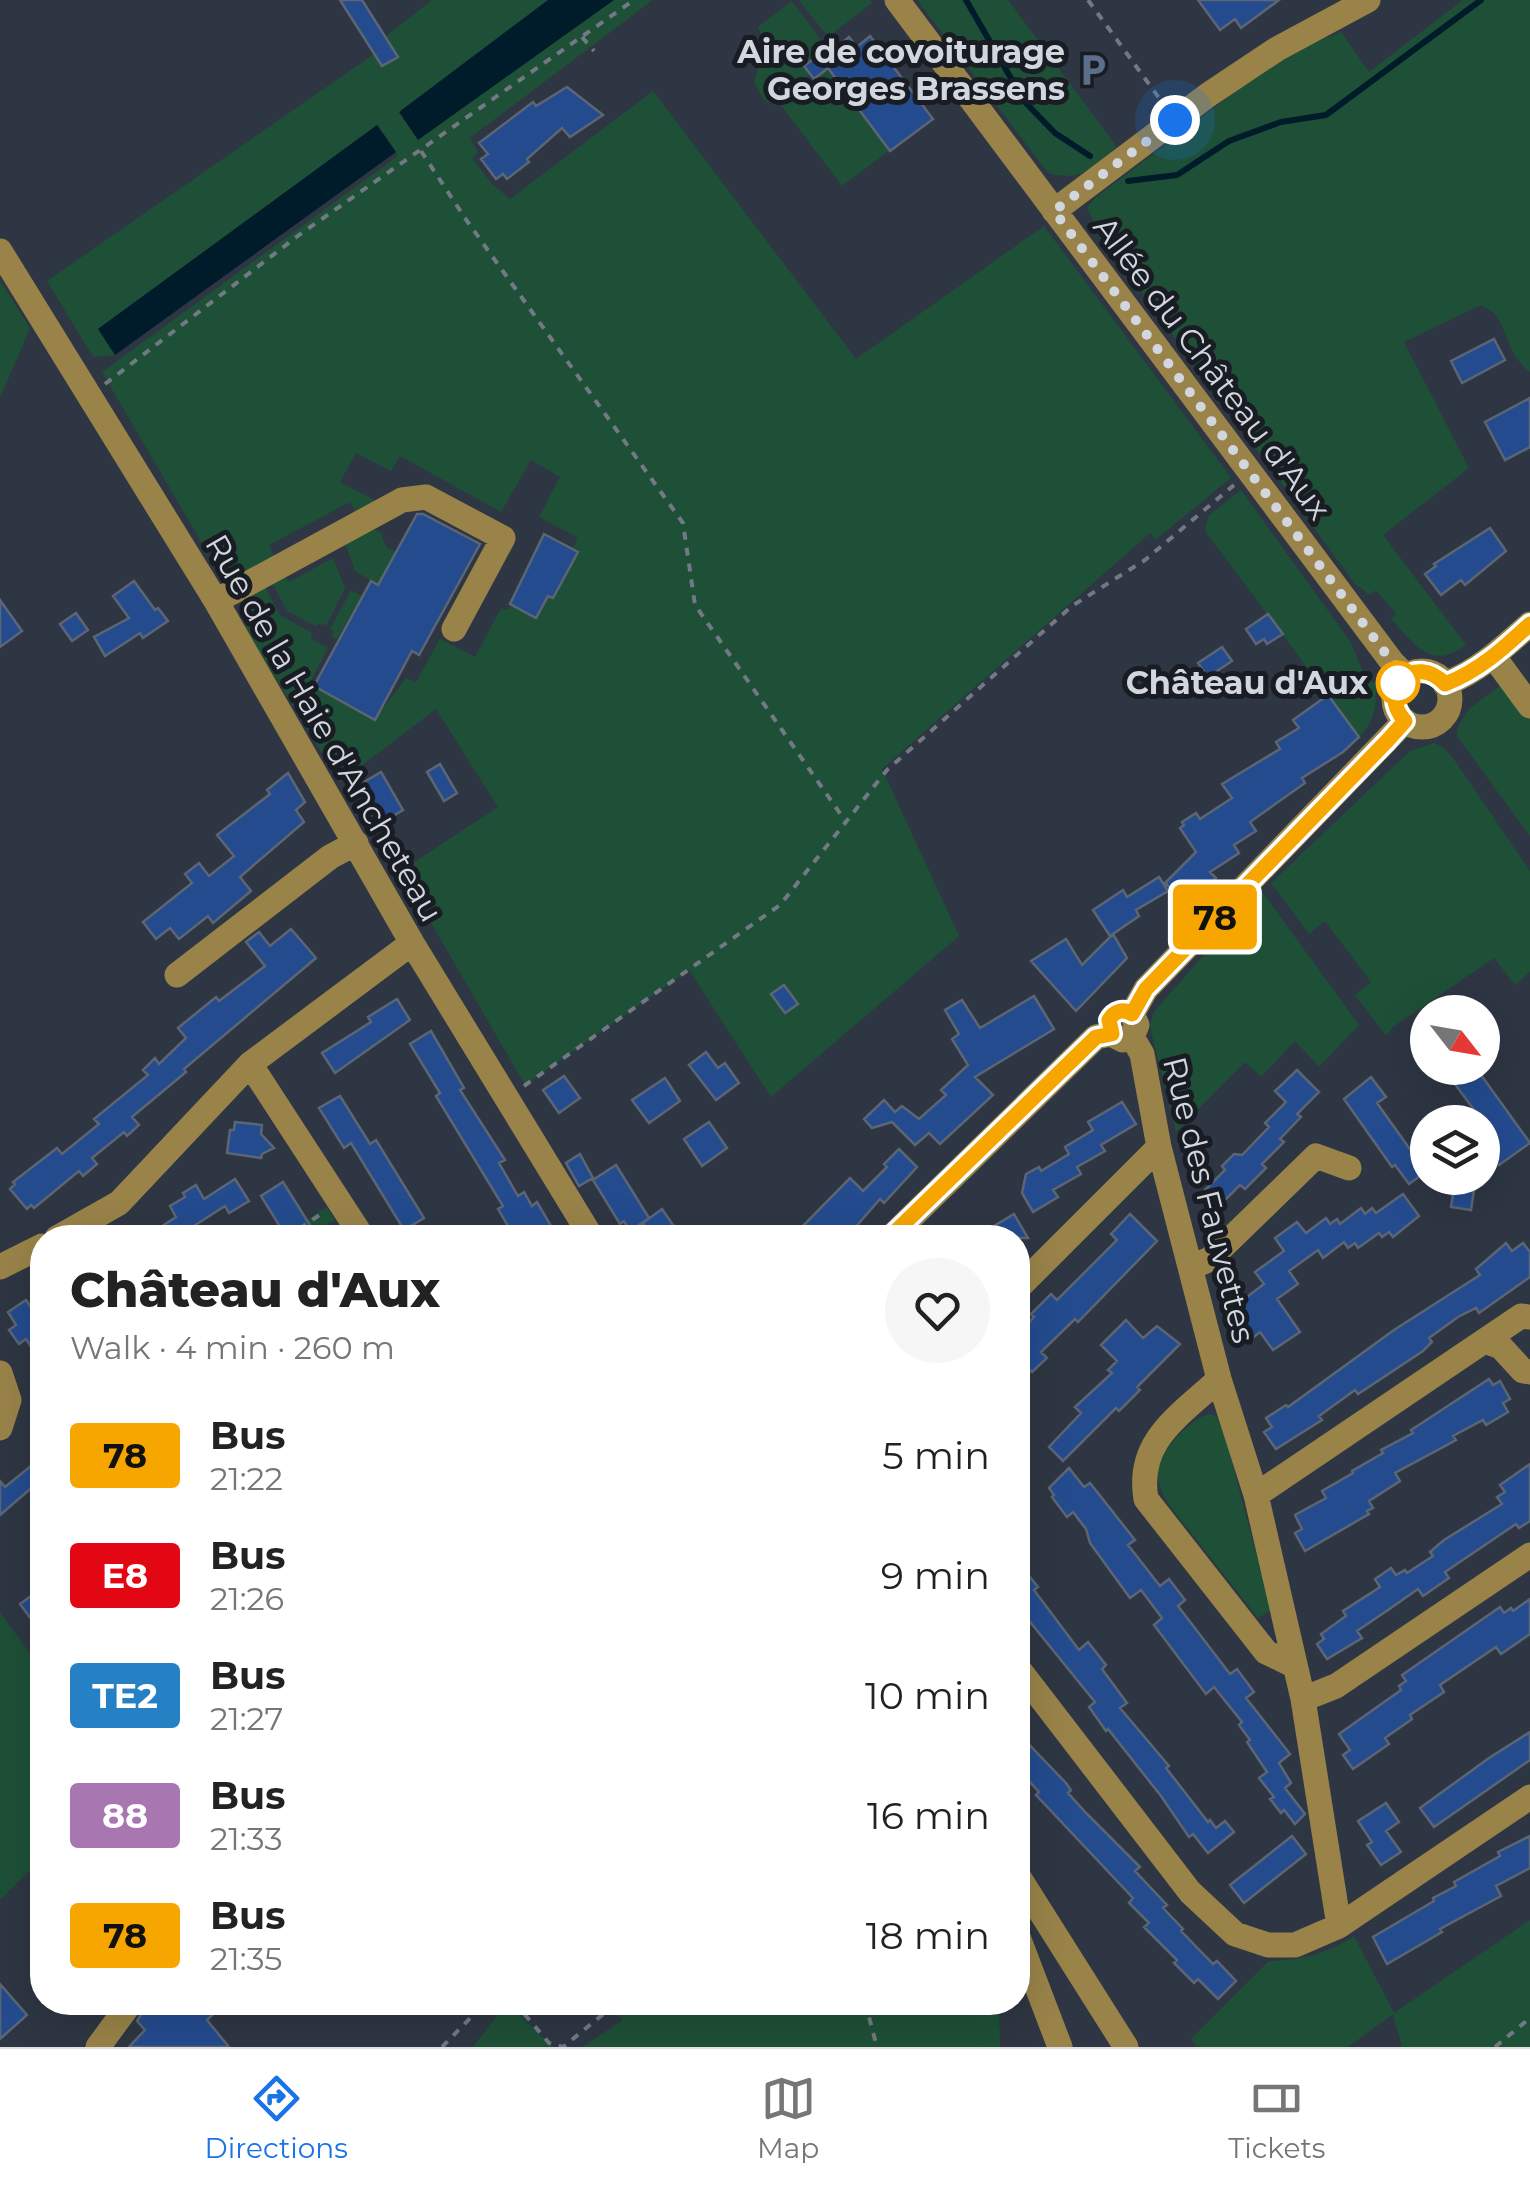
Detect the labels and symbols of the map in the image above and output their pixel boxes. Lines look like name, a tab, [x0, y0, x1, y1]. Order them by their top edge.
place label: Aire de covoiturage Georges Brassens	[736, 32, 1065, 108]
parking icon: Aire de covoiturage Georges Brassens	[1074, 51, 1112, 89]
your location	[1150, 95, 1200, 145]
street label: Allée du Château d'Aux	[1085, 208, 1339, 527]
street label: Rue de la Haie d'Ancheteau	[197, 527, 451, 928]
marker: Château d'Aux	[1377, 662, 1419, 704]
place label: Château d'Aux	[1126, 663, 1368, 702]
line badge: 78	[1170, 884, 1260, 950]
north arrow	[1410, 995, 1500, 1085]
street label: Rue des Fauvettes	[1155, 1053, 1264, 1347]

